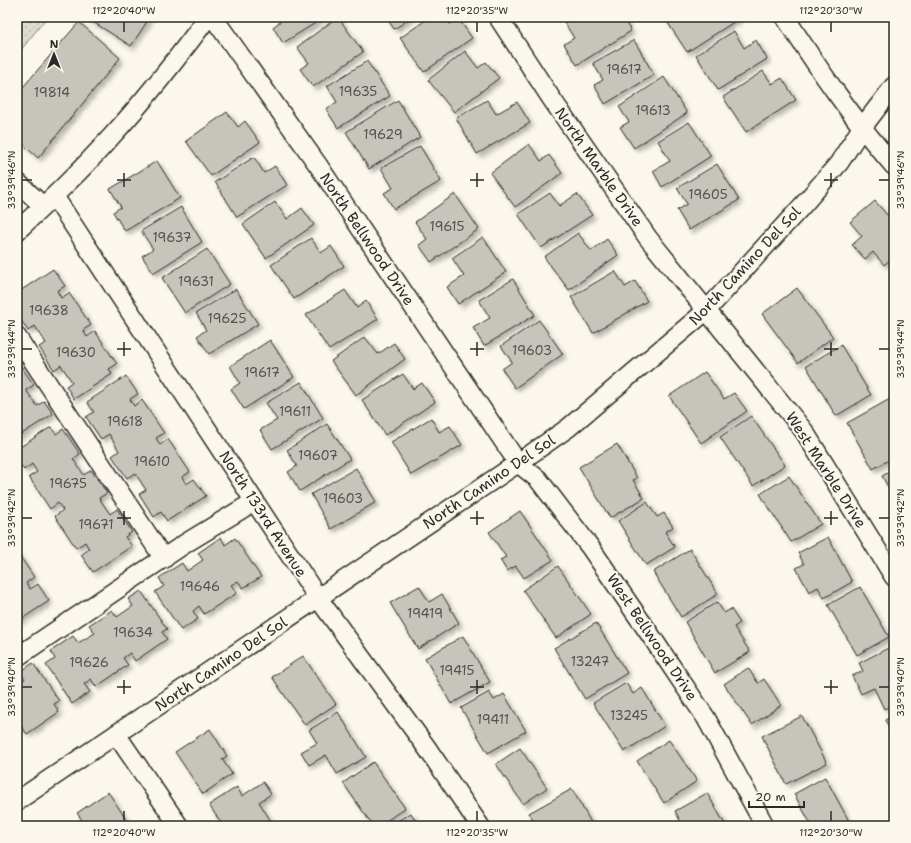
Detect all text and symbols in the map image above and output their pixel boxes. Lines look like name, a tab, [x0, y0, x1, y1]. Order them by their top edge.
text: 112°20'40"W	[92, 4, 156, 17]
text: 112°20'35"W	[446, 4, 509, 17]
text: 112°20'30"W	[799, 4, 863, 17]
north arrow	[34, 34, 74, 74]
text: N	[50, 37, 59, 52]
house number: 19617	[606, 61, 642, 78]
house number: 19635	[339, 83, 377, 100]
house number: 19814	[34, 84, 70, 101]
house number: 19613	[635, 102, 671, 119]
street label: North Marble Drive	[550, 103, 648, 231]
house number: 19629	[363, 126, 403, 143]
text: 33°39'46"N	[5, 151, 18, 209]
text: 33°39'46"N	[894, 151, 907, 209]
street label: North Bellwood Drive	[315, 169, 419, 309]
house number: 19605	[688, 186, 728, 203]
street label: North Camino Del Sol	[685, 202, 806, 330]
house number: 19615	[429, 218, 465, 235]
house number: 19637	[152, 229, 192, 246]
house number: 19631	[178, 273, 214, 290]
house number: 19638	[29, 302, 69, 319]
house number: 19625	[208, 310, 246, 327]
text: 33°39'44"N	[5, 319, 18, 379]
text: 33°39'44"N	[894, 319, 907, 379]
house number: 19603	[512, 342, 552, 359]
house number: 19630	[56, 344, 96, 361]
house number: 19617	[244, 364, 280, 381]
house number: 19611	[279, 403, 311, 420]
street label: West Marble Drive	[781, 408, 871, 532]
house number: 19618	[107, 413, 143, 430]
street label: North Camino Del Sol	[419, 430, 559, 534]
street label: North 133rd Avenue	[215, 447, 311, 581]
house number: 19607	[298, 447, 338, 464]
house number: 19610	[134, 453, 170, 470]
house number: 19675	[49, 475, 87, 492]
text: 33°39'42"N	[5, 489, 18, 547]
text: 33°39'42"N	[894, 489, 907, 547]
house number: 19603	[323, 490, 363, 507]
house number: 19671	[78, 516, 114, 533]
street label: West Bellwood Drive	[602, 570, 702, 704]
house number: 19646	[180, 578, 220, 595]
house number: 19419	[407, 605, 443, 622]
street label: North Camino Del Sol	[151, 612, 291, 716]
house number: 19634	[113, 624, 153, 641]
house number: 13247	[571, 653, 609, 670]
house number: 19626	[69, 654, 109, 671]
text: 33°39'40"N	[5, 657, 18, 717]
text: 33°39'40"N	[894, 657, 907, 717]
house number: 19415	[439, 662, 475, 679]
house number: 13245	[610, 707, 648, 724]
house number: 19411	[477, 711, 509, 728]
scale bar	[749, 783, 804, 809]
text: 20 m	[755, 789, 786, 805]
text: 112°20'40"W	[92, 826, 156, 839]
text: 112°20'35"W	[446, 826, 509, 839]
text: 112°20'30"W	[799, 826, 863, 839]

